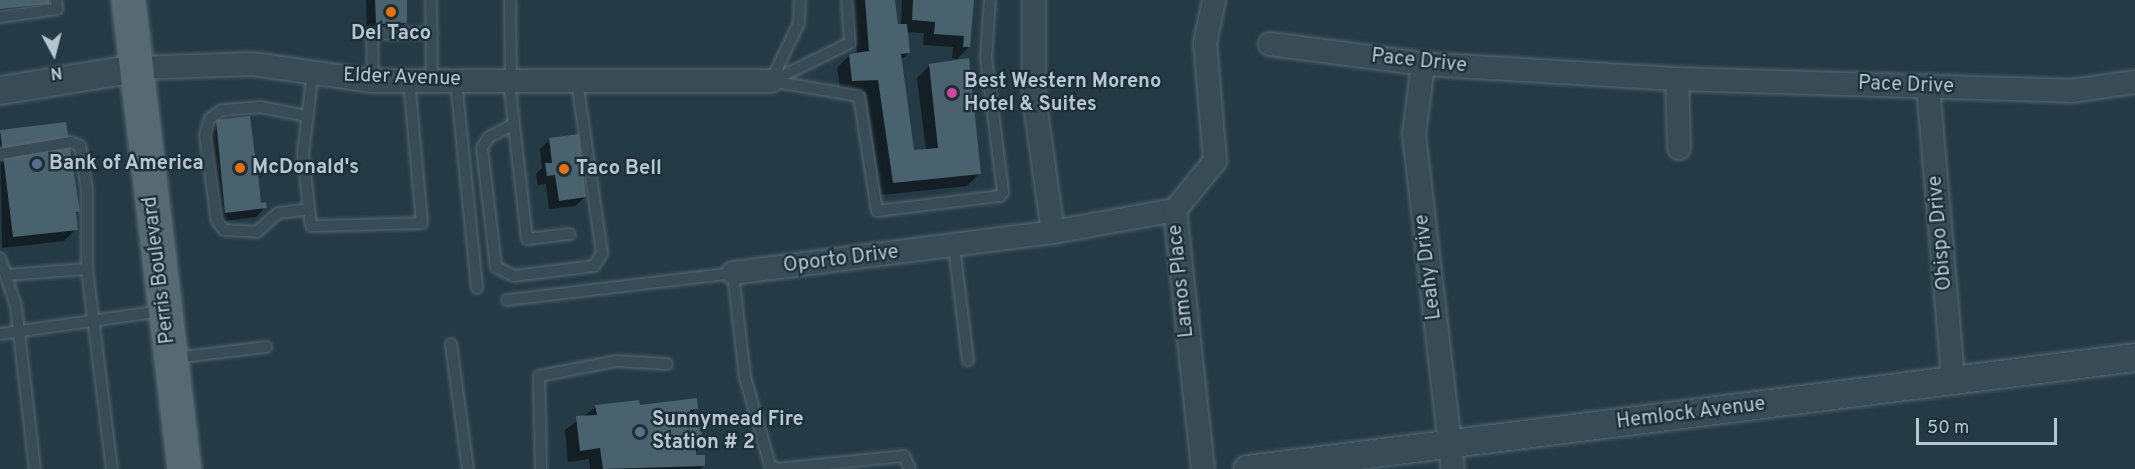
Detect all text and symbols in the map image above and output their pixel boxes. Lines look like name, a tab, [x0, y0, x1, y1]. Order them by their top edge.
marker: Del Taco	[384, 5, 398, 19]
place label: Del Taco	[351, 22, 431, 46]
north arrow	[24, 24, 84, 84]
street label: Pace Drive	[1370, 45, 1468, 79]
text: N	[49, 61, 63, 82]
street label: Elder Avenue	[342, 64, 462, 92]
place label: Best Western Moreno Hotel & Suites	[964, 70, 1161, 117]
street label: Pace Drive	[1858, 72, 1954, 100]
marker: Best Western Moreno Hotel & Suites	[945, 86, 959, 100]
place label: Bank of America	[49, 152, 205, 176]
place label: McDonald's	[252, 156, 359, 180]
marker: Bank of America	[30, 157, 44, 171]
place label: Taco Bell	[576, 157, 662, 181]
marker: McDonald's	[233, 161, 247, 175]
marker: Taco Bell	[557, 162, 571, 176]
street label: Obispo Drive	[1924, 175, 1958, 291]
street label: Perris Boulevard	[139, 195, 181, 345]
street label: Leahy Drive	[1411, 213, 1447, 321]
street label: Lamos Place	[1164, 223, 1200, 339]
street label: Oporto Drive	[782, 241, 900, 279]
street label: Hemlock Avenue	[1615, 393, 1767, 435]
scale bar	[1919, 406, 2060, 444]
place label: Sunnymead Fire Station # 2	[652, 408, 804, 455]
text: 50 m	[1927, 417, 1969, 440]
marker: Sunnymead Fire Station # 2	[633, 425, 647, 439]

